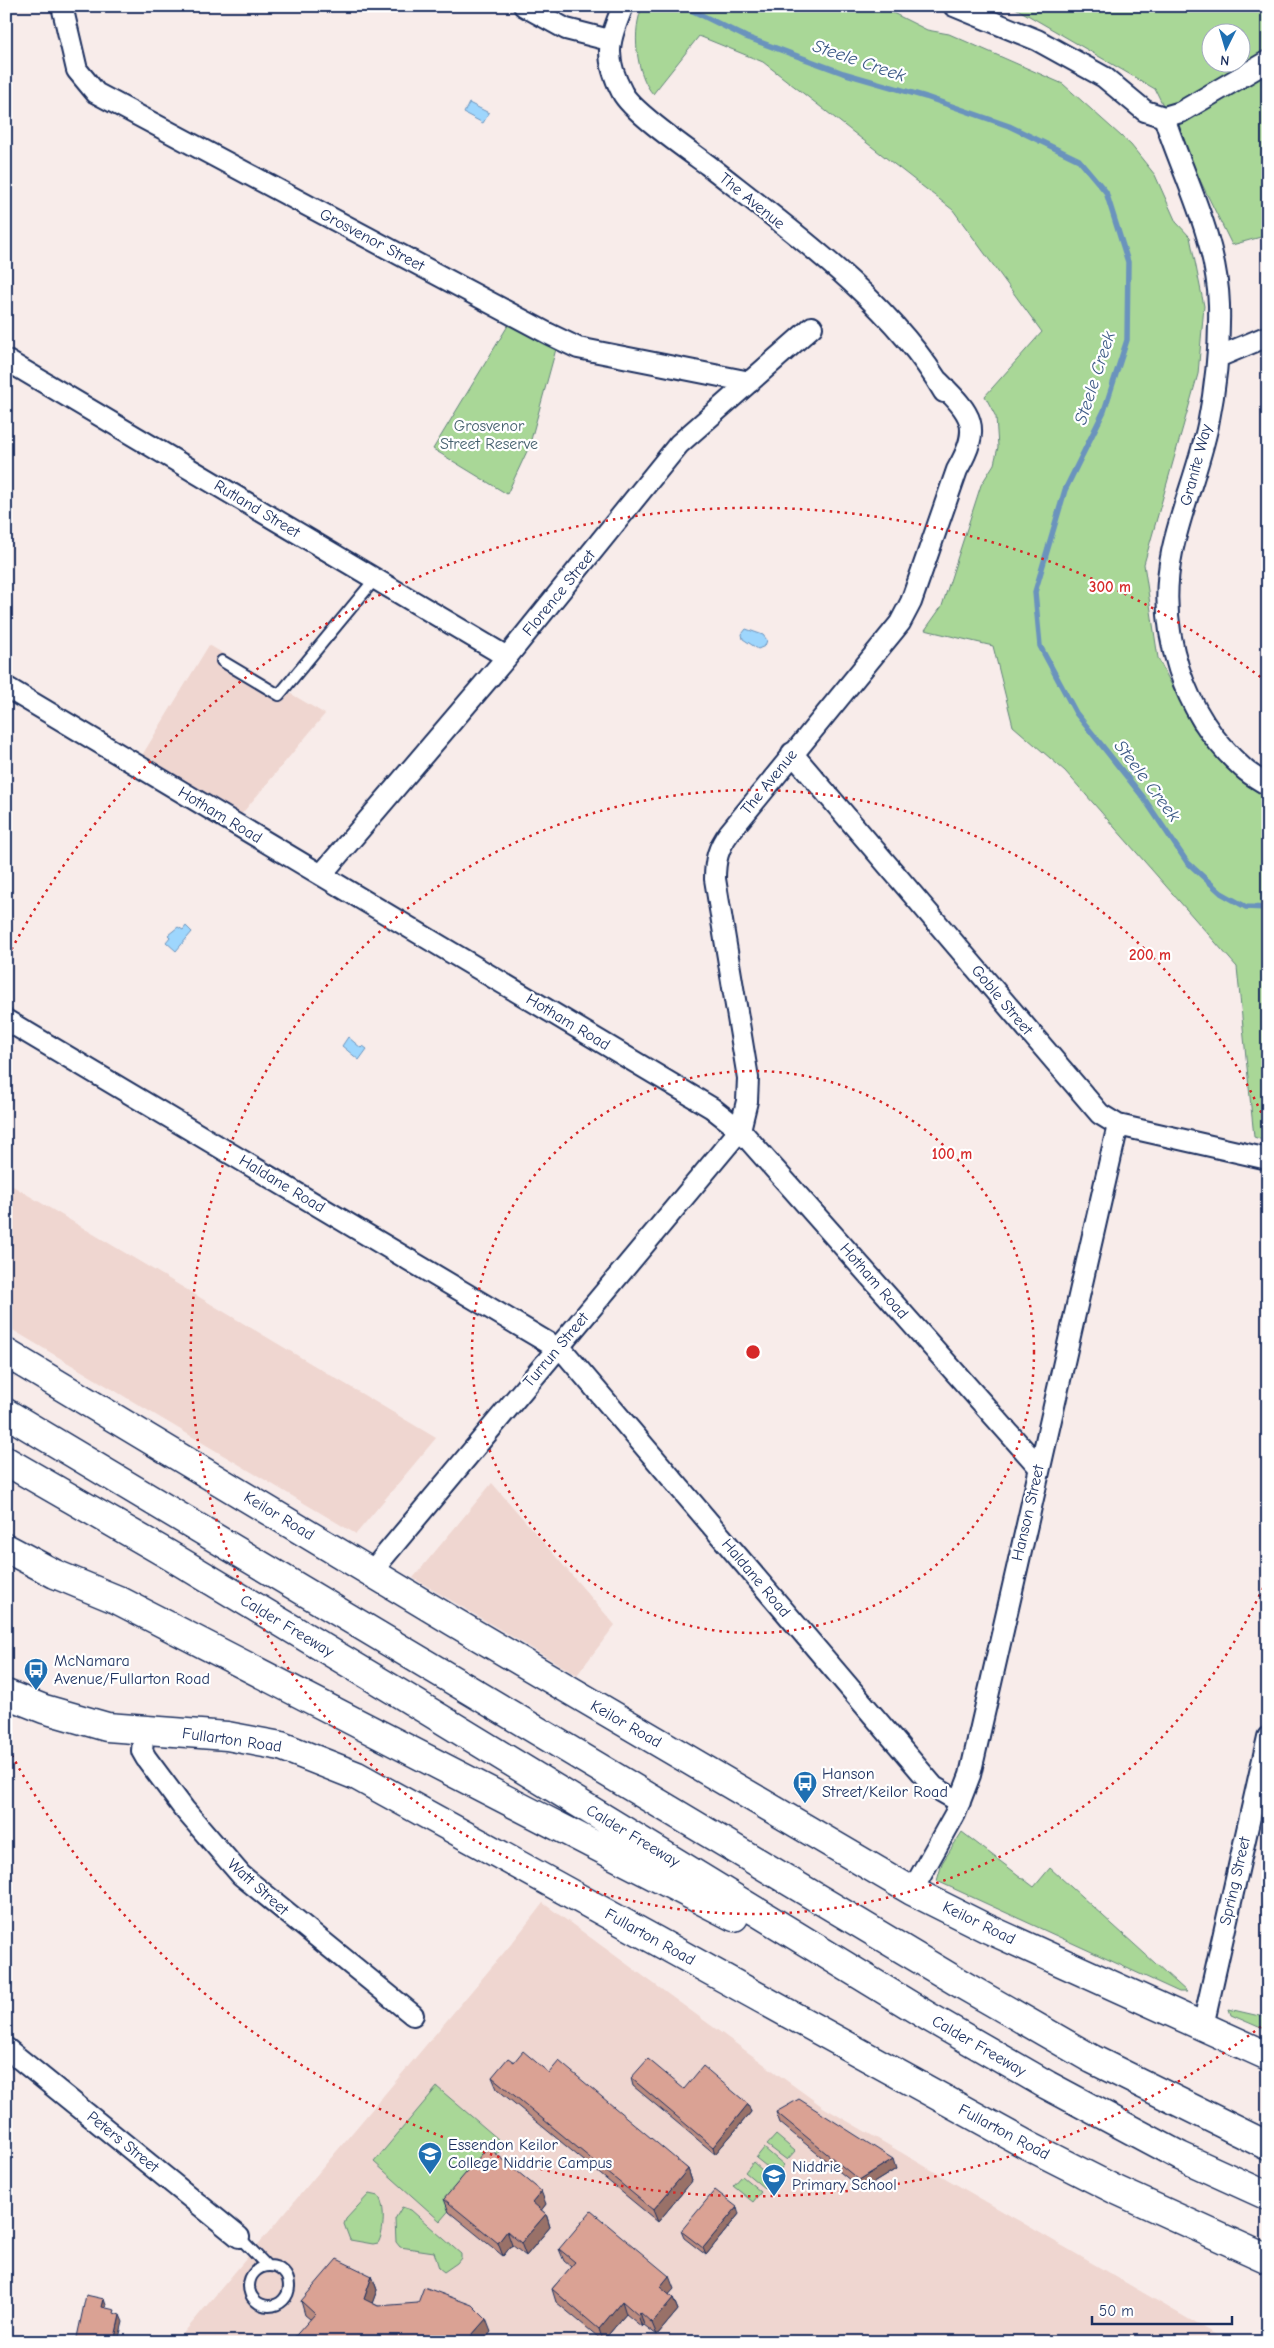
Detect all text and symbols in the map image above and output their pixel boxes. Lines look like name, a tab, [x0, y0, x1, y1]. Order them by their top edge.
north arrow	[1202, 22, 1252, 72]
water label: Steele Creek	[810, 35, 908, 87]
text: N	[1220, 52, 1230, 69]
street label: The Avenue	[716, 169, 788, 233]
street label: Grosvenor Street	[317, 205, 428, 275]
water label: Steele Creek	[1070, 328, 1120, 427]
park label: Grosvenor Street Reserve	[440, 417, 538, 453]
street label: Granite Way	[1176, 421, 1216, 508]
street label: Rutland Street	[211, 476, 303, 542]
street label: Florence Street	[519, 546, 599, 640]
text: 300 m	[1089, 578, 1131, 596]
water label: Steele Creek	[1109, 736, 1185, 826]
street label: The Avenue	[737, 746, 801, 818]
street label: Hotham Road	[175, 783, 265, 847]
text: 200 m	[1129, 946, 1171, 964]
street label: Goble Street	[968, 961, 1037, 1039]
street label: Hotham Road	[523, 990, 613, 1054]
text: 100 m	[932, 1145, 972, 1163]
street label: Haldane Road	[236, 1151, 328, 1217]
street label: Hotham Road	[836, 1239, 912, 1323]
street label: Turrun Street	[520, 1309, 593, 1391]
centre of rings	[744, 1343, 762, 1361]
street label: Hanson Street	[1008, 1463, 1048, 1563]
street label: Keilor Road	[241, 1488, 317, 1544]
street label: Haldane Road	[718, 1535, 794, 1621]
street label: Calder Freeway	[237, 1591, 338, 1661]
place label: McNamara Avenue/Fullarton Road	[54, 1652, 210, 1688]
bus stop icon: McNamara Avenue/Fullarton Road	[23, 1657, 49, 1691]
street label: Keilor Road	[587, 1696, 665, 1752]
street label: Fullarton Road	[181, 1724, 283, 1756]
place label: Hanson Street/Keilor Road	[822, 1765, 948, 1801]
bus stop icon: Hanson Street/Keilor Road	[792, 1770, 818, 1804]
street label: Calder Freeway	[583, 1801, 684, 1871]
street label: Spring Street	[1216, 1835, 1254, 1927]
street label: Watt Street	[224, 1855, 292, 1919]
street label: Keilor Road	[940, 1898, 1018, 1948]
street label: Fullarton Road	[602, 1905, 698, 1969]
street label: Calder Freeway	[929, 2012, 1030, 2081]
street label: Fullarton Road	[955, 2100, 1053, 2164]
street label: Peters Street	[84, 2108, 163, 2177]
place label: Essendon Keilor College Niddrie Campus	[448, 2136, 613, 2172]
school or university icon: Essendon Keilor College Niddrie Campus	[417, 2141, 443, 2175]
place label: Niddrie Primary School	[792, 2158, 897, 2194]
school or university icon: Niddrie Primary School	[761, 2163, 787, 2197]
scale bar	[1092, 2293, 1232, 2325]
text: 50 m	[1099, 2302, 1134, 2320]

